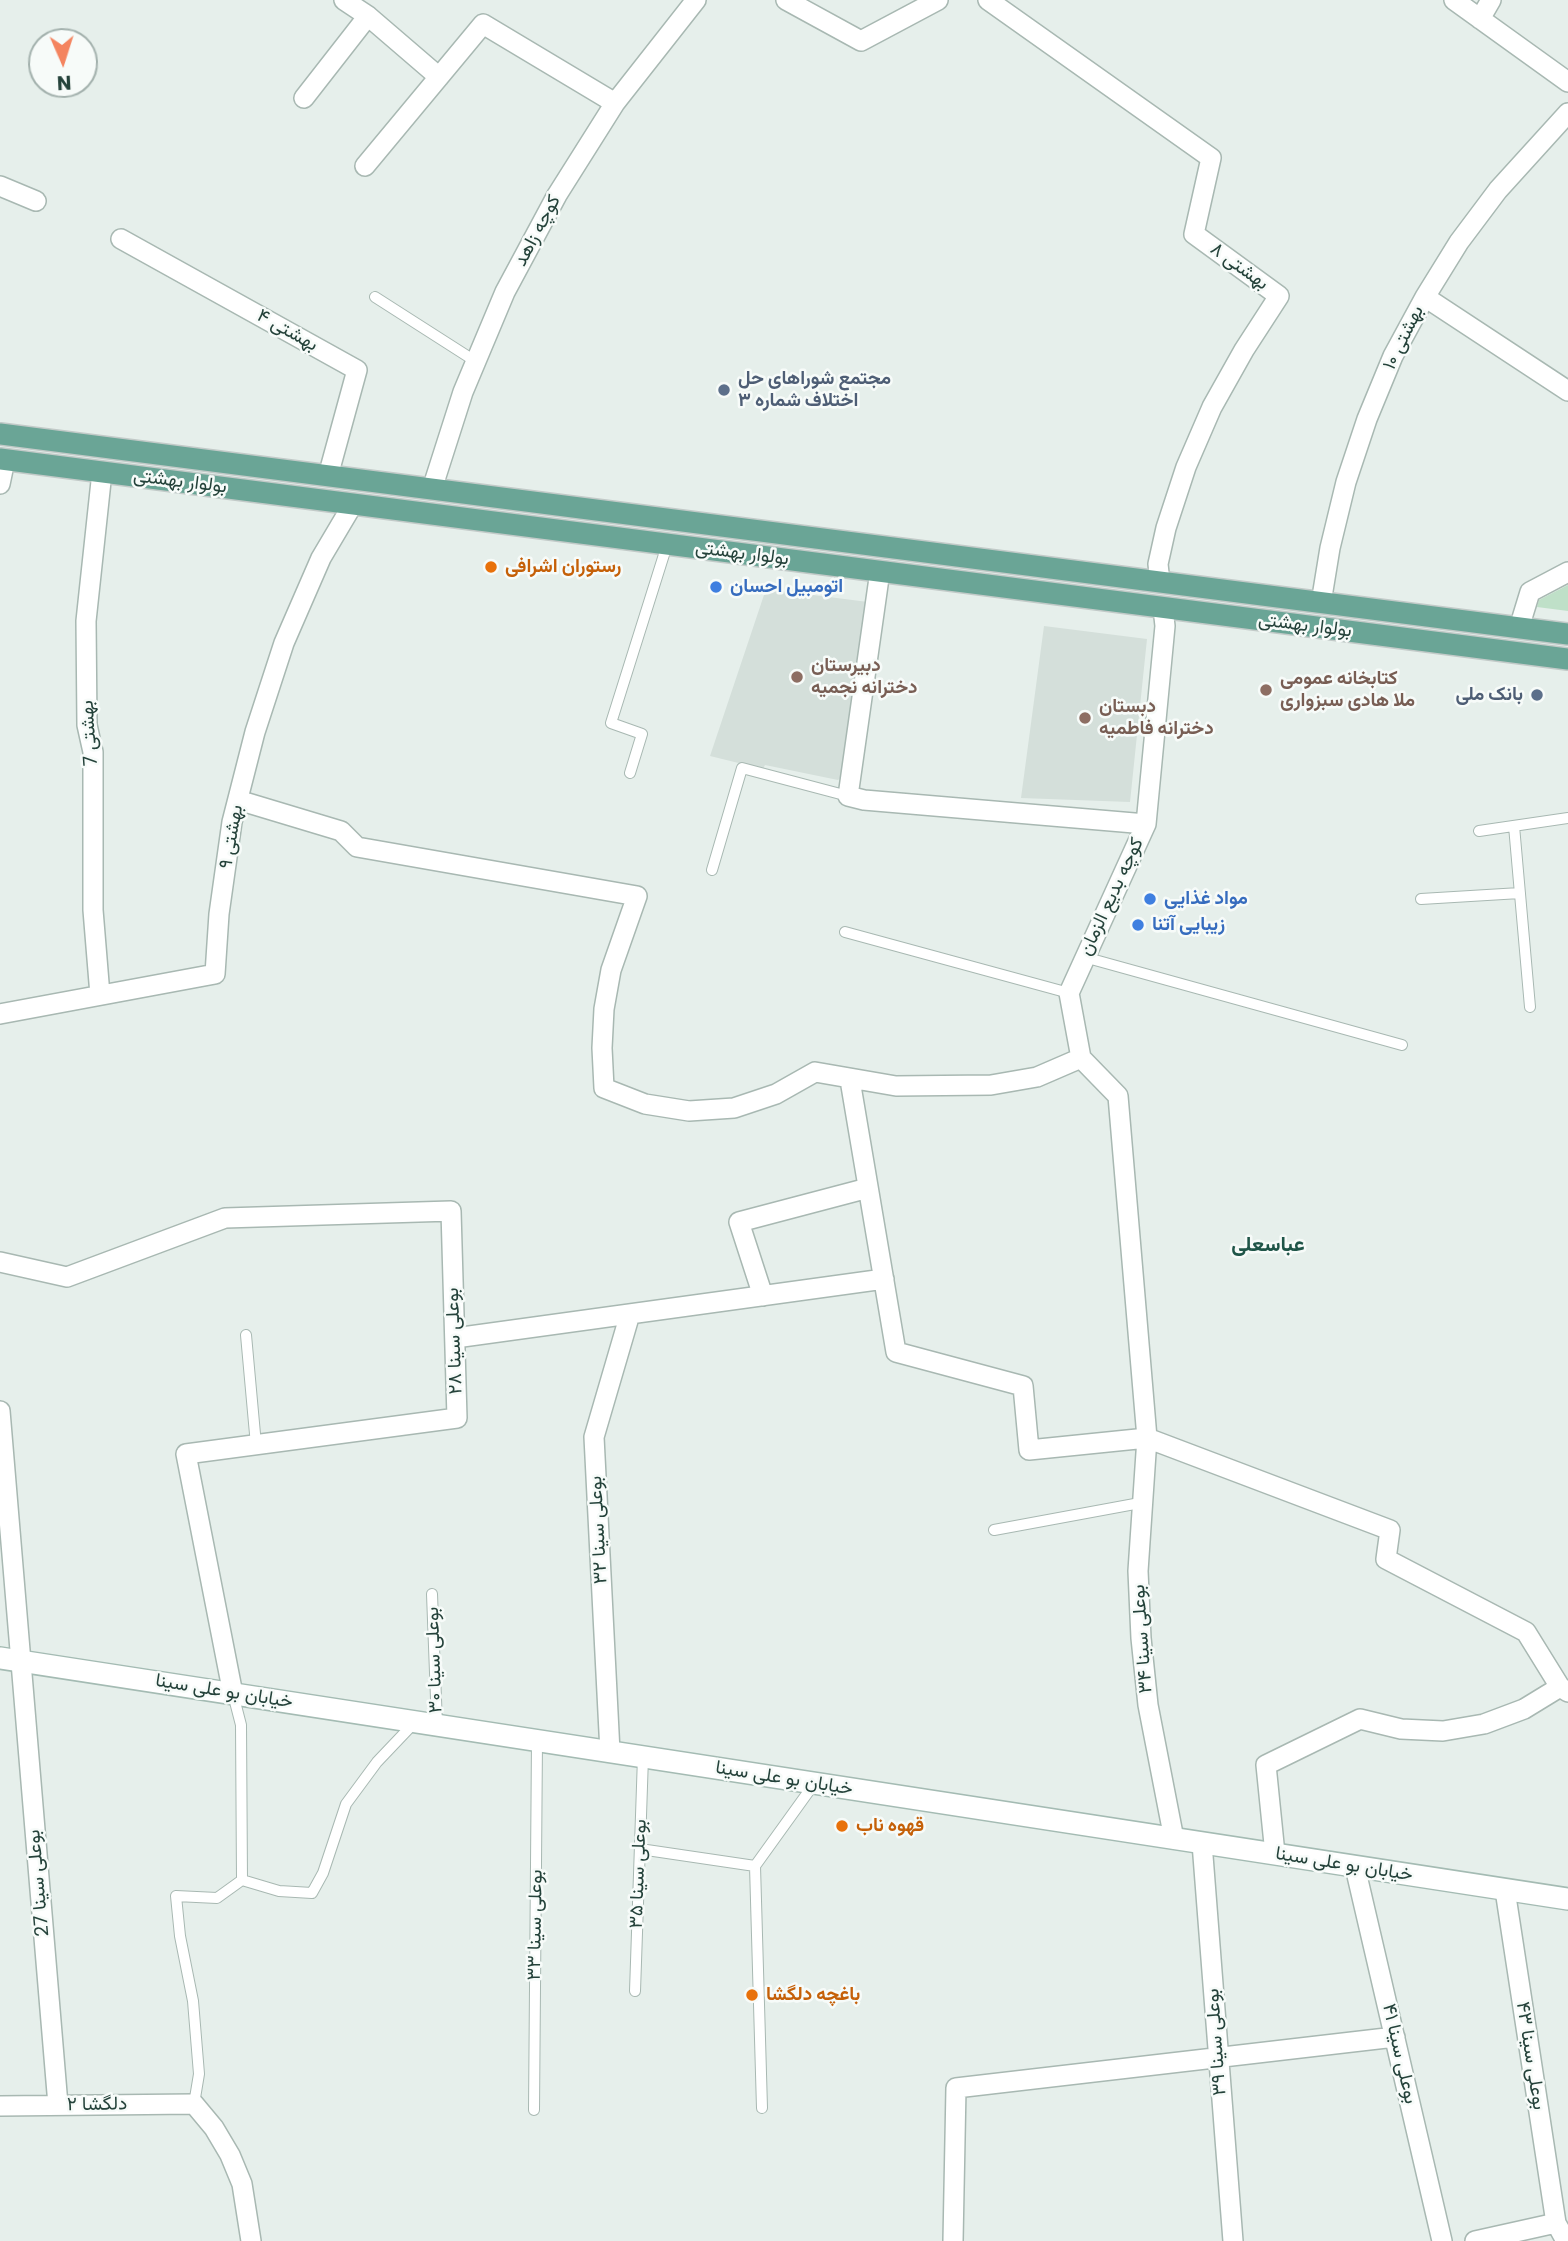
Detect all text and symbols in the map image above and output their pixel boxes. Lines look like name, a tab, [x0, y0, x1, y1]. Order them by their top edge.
north arrow	[28, 28, 98, 98]
text: N	[56, 69, 72, 96]
street label: کوچه زاهد	[510, 191, 566, 271]
street label: بهشتی ۸	[1205, 238, 1273, 296]
street label: بهشتی ۱۰	[1379, 302, 1429, 374]
street label: بهشتی ۴	[253, 305, 321, 357]
place label: مجتمع شوراهای حل اختلاف شماره ۳	[738, 368, 891, 412]
marker: مجتمع شوراهای حل اختلاف شماره ۳	[716, 382, 732, 398]
street label: بولوار بهشتی	[132, 465, 228, 499]
street label: بولوار بهشتی	[694, 537, 790, 571]
place label: رستوران اشرافی	[505, 556, 621, 578]
marker: رستوران اشرافی	[483, 559, 499, 575]
place label: اتومبیل احسان	[730, 576, 843, 598]
marker: اتومبیل احسان	[708, 579, 724, 595]
street label: بولوار بهشتی	[1257, 609, 1353, 643]
place label: دبیرستان دخترانه نجمیه	[811, 655, 918, 699]
place label: کتابخانه عمومی ملا هادی سبزواری	[1280, 668, 1415, 712]
marker: دبیرستان دخترانه نجمیه	[789, 669, 805, 685]
marker: کتابخانه عمومی ملا هادی سبزواری	[1258, 682, 1274, 698]
place label: بانک ملی	[1455, 684, 1523, 706]
marker: بانک ملی	[1529, 687, 1545, 703]
place label: دبستان دخترانه فاطمیه	[1099, 696, 1214, 740]
street label: بهشتی 7	[76, 699, 104, 767]
marker: دبستان دخترانه فاطمیه	[1077, 710, 1093, 726]
street label: بهشتی ۹	[215, 803, 249, 871]
street label: کوچه بدیع الزمان	[1075, 834, 1149, 960]
place label: مواد غذایی	[1164, 888, 1248, 910]
marker: مواد غذایی	[1142, 891, 1158, 907]
place label: زیبایی آتنا	[1152, 914, 1225, 936]
marker: زیبایی آتنا	[1130, 917, 1146, 933]
district label: عباسعلی	[1231, 1233, 1305, 1259]
street label: بوعلی سینا ۲۸	[442, 1287, 468, 1395]
street label: بوعلی سینا ۳۲	[585, 1475, 613, 1585]
street label: بوعلی سینا ۳۴	[1128, 1584, 1158, 1694]
street label: بوعلی سینا ۳۰	[422, 1607, 448, 1713]
street label: خیابان بو علی سینا	[154, 1670, 294, 1714]
street label: خیابان بو علی سینا	[714, 1757, 854, 1801]
place label: قهوه ناب	[856, 1815, 924, 1837]
marker: قهوه ناب	[834, 1818, 850, 1834]
street label: بوعلی سینا ۳۵	[626, 1819, 652, 1929]
street label: بوعلی سینا 27	[23, 1829, 55, 1937]
street label: خیابان بو علی سینا	[1274, 1843, 1414, 1887]
street label: بوعلی سینا ۳۳	[524, 1869, 548, 1981]
place label: باغچه دلگشا	[766, 1984, 860, 2006]
marker: باغچه دلگشا	[744, 1987, 760, 2003]
street label: بوعلی سینا ۳۹	[1202, 1988, 1232, 2096]
street label: بوعلی سینا ۴۳	[1510, 2000, 1550, 2112]
street label: بوعلی سینا ۴۱	[1376, 2002, 1422, 2106]
street label: دلگشا ۲	[67, 2093, 127, 2117]

